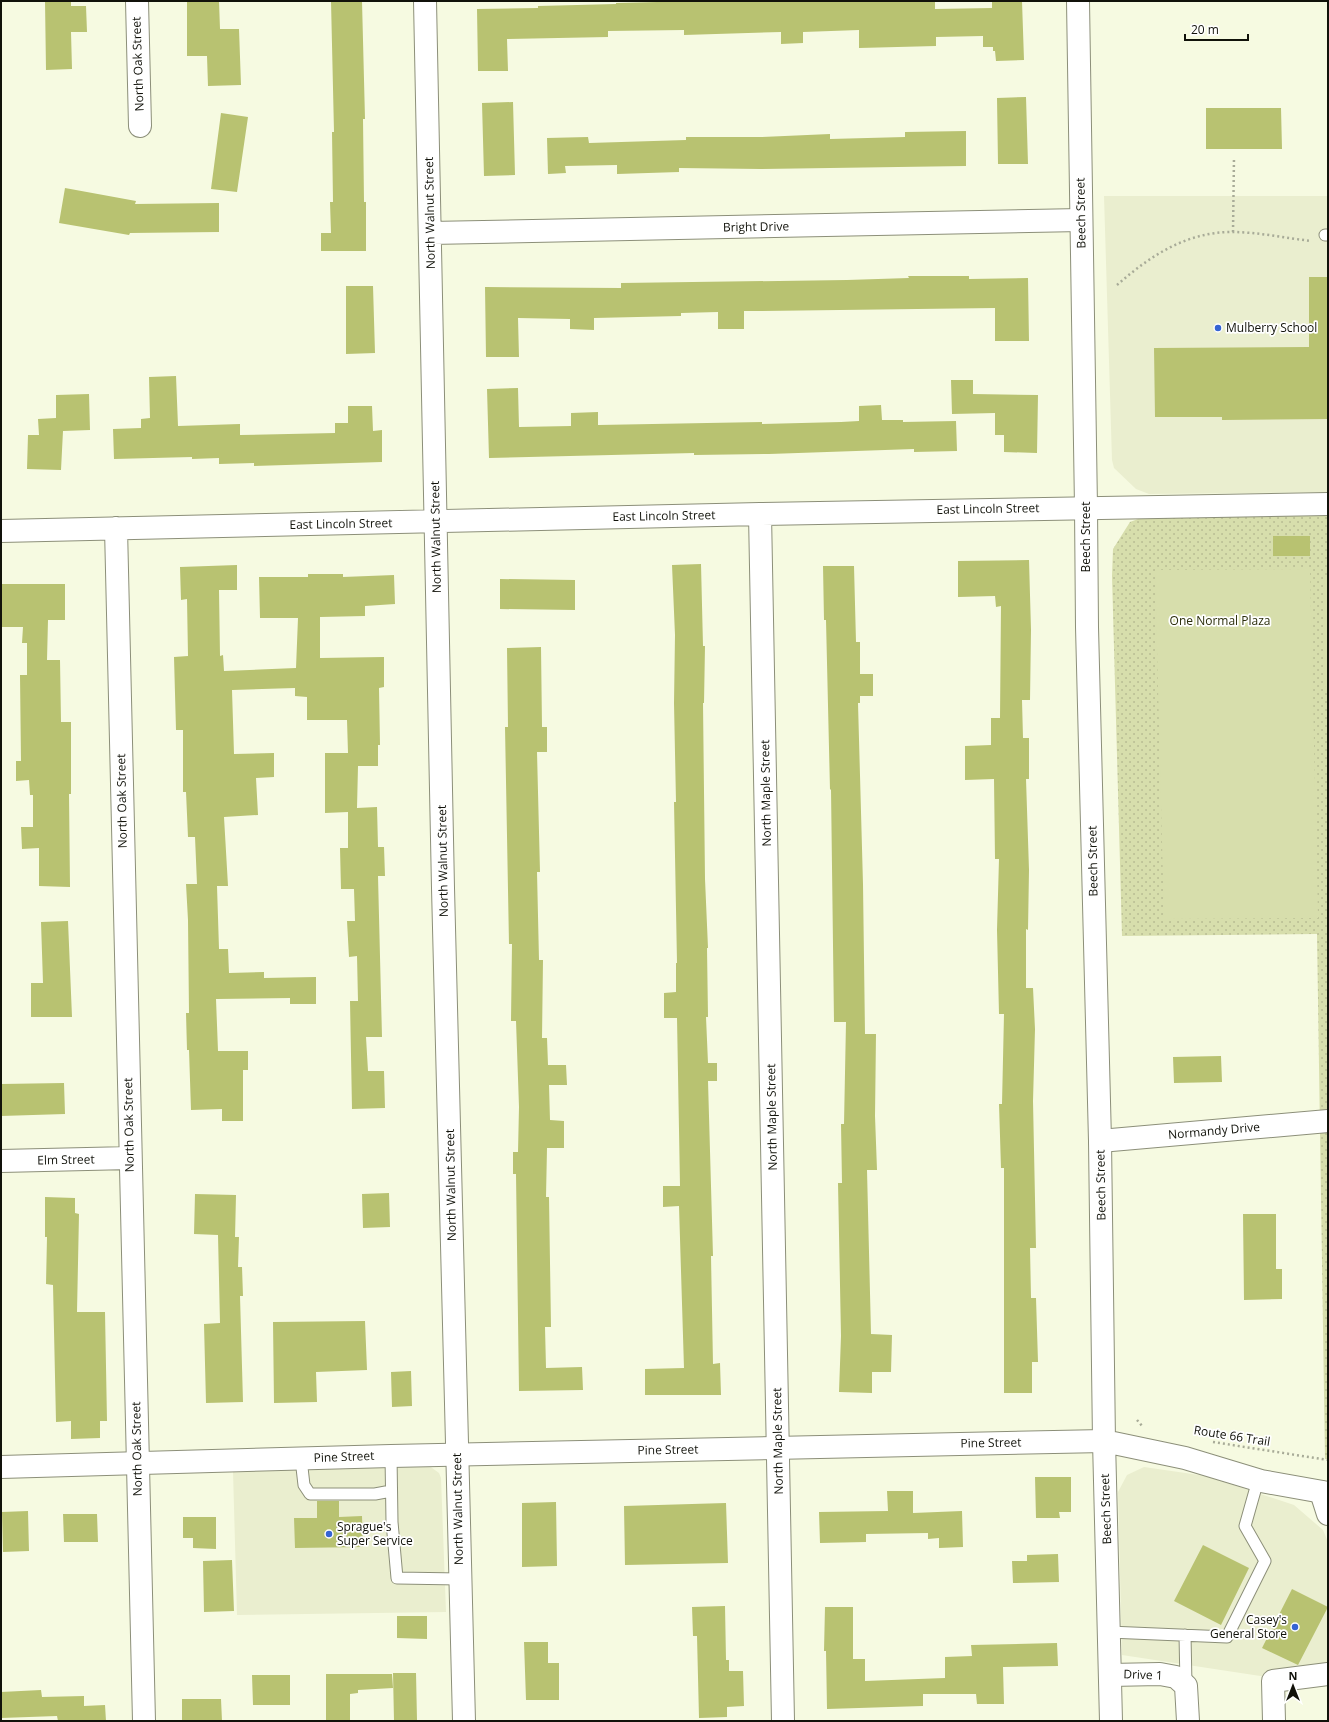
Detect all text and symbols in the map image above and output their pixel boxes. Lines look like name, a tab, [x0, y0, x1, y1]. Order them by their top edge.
street label: North Oak Street	[127, 16, 148, 112]
scale bar	[1185, 16, 1248, 42]
text: 20 m	[1191, 21, 1219, 38]
street label: North Walnut Street	[420, 157, 439, 269]
street label: Beech Street	[1071, 177, 1090, 249]
street label: Bright Drive	[723, 217, 790, 236]
place label: Mulberry School	[1226, 319, 1317, 336]
marker: Mulberry School	[1213, 323, 1223, 333]
street label: North Walnut Street	[426, 481, 445, 593]
street label: East Lincoln Street	[936, 499, 1040, 518]
street label: Beech Street	[1077, 502, 1094, 572]
street label: East Lincoln Street	[612, 506, 716, 525]
street label: East Lincoln Street	[289, 514, 393, 533]
park label: One Normal Plaza	[1170, 612, 1270, 629]
street label: North Maple Street	[756, 739, 775, 847]
street label: North Oak Street	[112, 753, 131, 849]
street label: North Walnut Street	[433, 805, 452, 917]
street label: Beech Street	[1083, 825, 1102, 897]
street label: North Maple Street	[762, 1063, 781, 1171]
street label: North Oak Street	[119, 1077, 138, 1173]
street label: Normandy Drive	[1167, 1118, 1261, 1143]
street label: North Walnut Street	[441, 1129, 460, 1241]
street label: Beech Street	[1091, 1149, 1110, 1221]
street label: Elm Street	[37, 1151, 95, 1169]
street label: North Maple Street	[768, 1387, 787, 1495]
street label: North Oak Street	[127, 1401, 146, 1497]
street label: Route 66 Trail	[1193, 1421, 1272, 1450]
street label: Pine Street	[960, 1433, 1022, 1452]
street label: Pine Street	[637, 1440, 699, 1459]
street label: Pine Street	[313, 1447, 375, 1466]
street label: North Walnut Street	[448, 1453, 467, 1565]
street label: Beech Street	[1096, 1473, 1115, 1545]
place label: Sprague's Super Service	[337, 1518, 413, 1549]
marker: Sprague's Super Service	[324, 1529, 334, 1539]
place label: Casey's General Store	[1210, 1611, 1287, 1642]
marker: Casey's General Store	[1290, 1622, 1300, 1632]
street label: Drive 1	[1123, 1665, 1163, 1684]
north arrow	[1273, 1666, 1313, 1706]
text: N	[1289, 1668, 1297, 1683]

